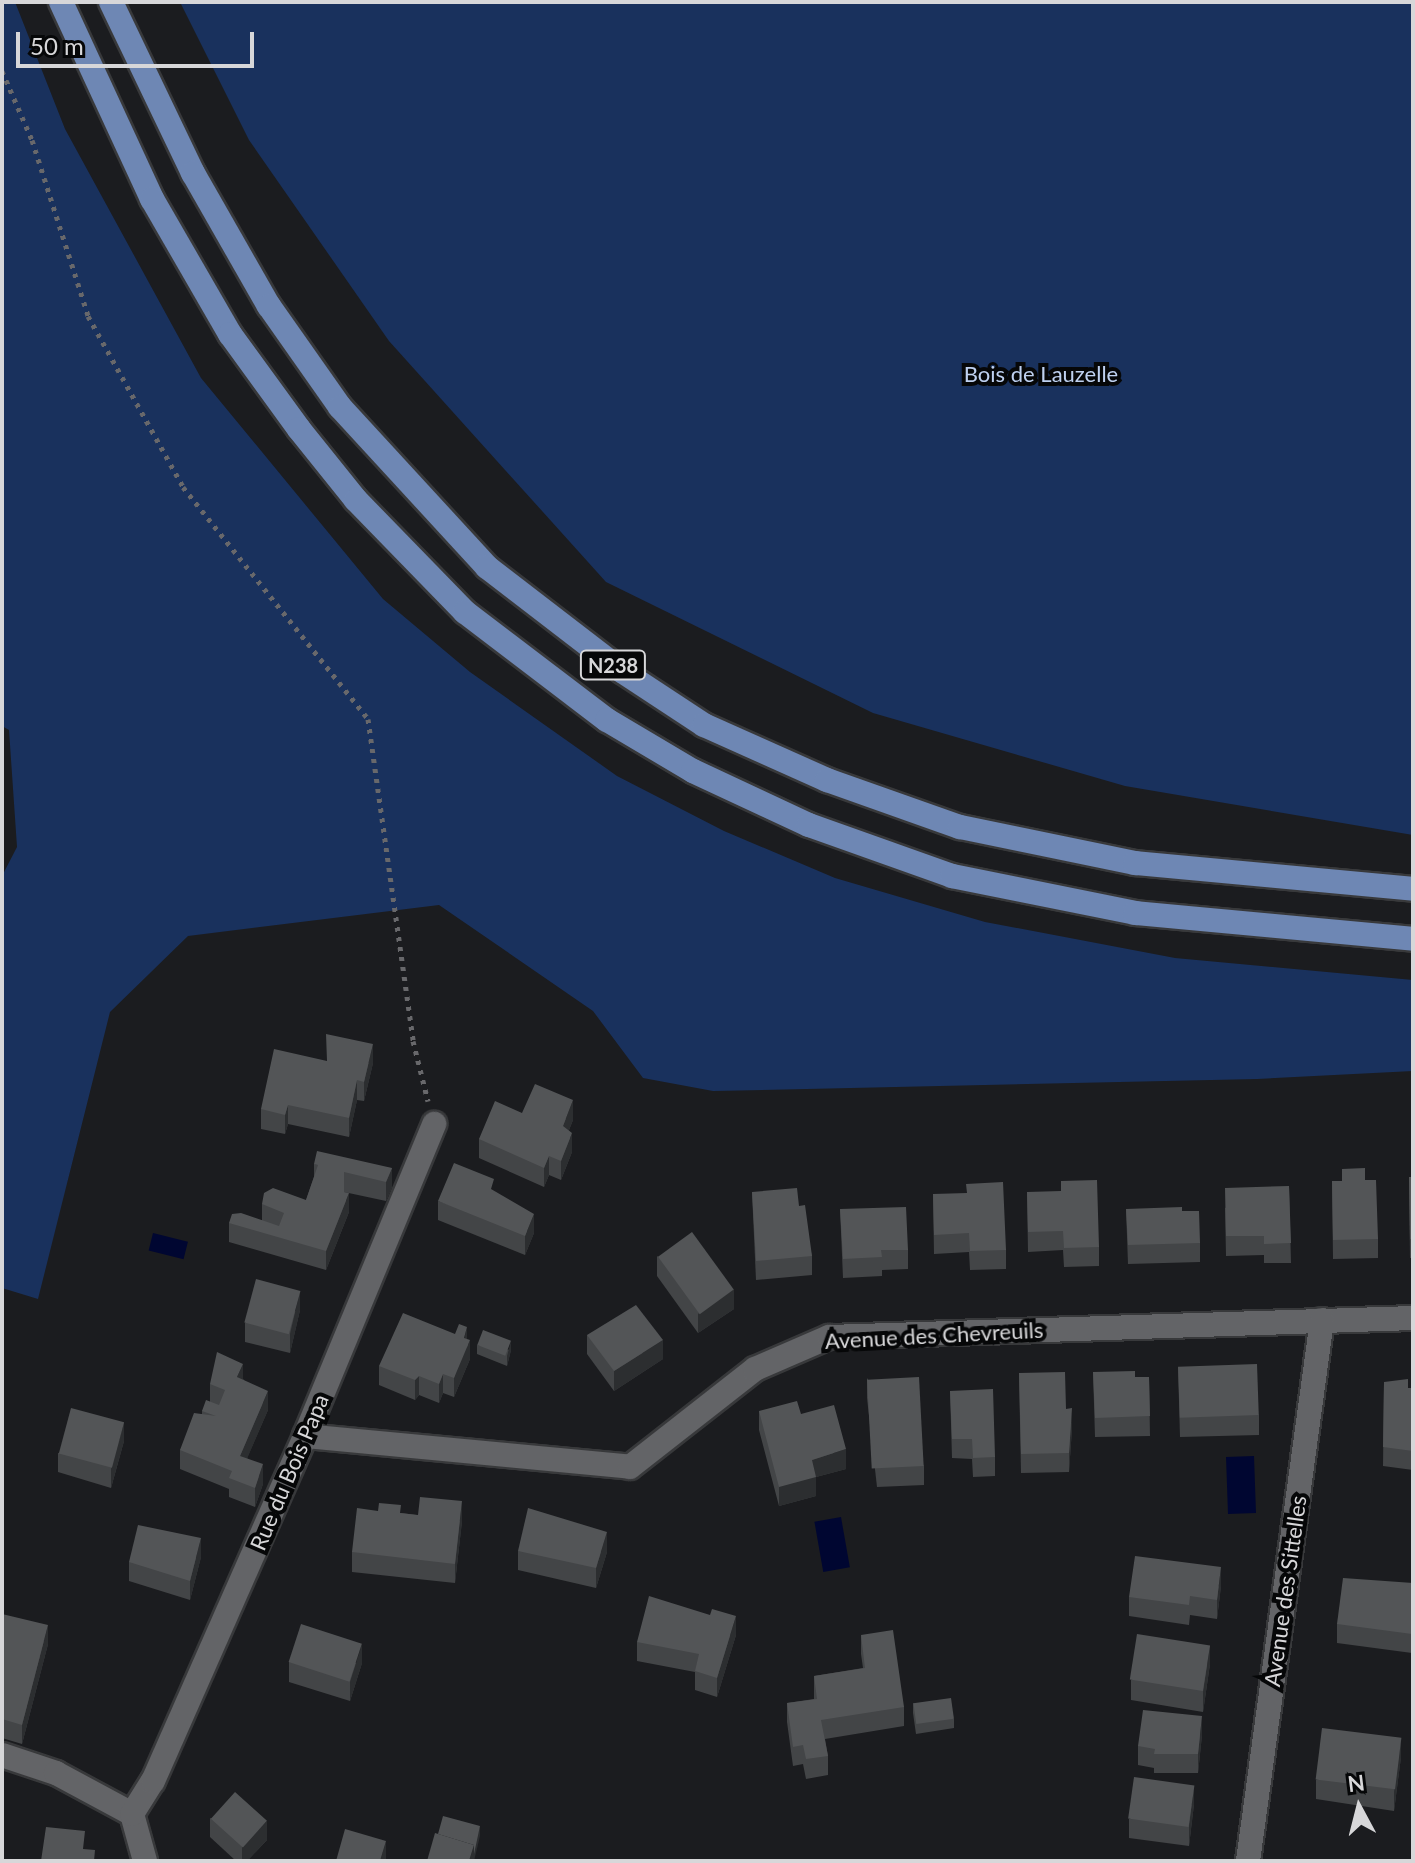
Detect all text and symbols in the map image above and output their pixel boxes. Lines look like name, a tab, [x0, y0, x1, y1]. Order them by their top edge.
scale bar	[20, 16, 258, 66]
text: 50 m	[30, 31, 84, 60]
park label: Bois de Lauzelle	[964, 361, 1118, 387]
road number: N238	[579, 649, 647, 681]
street label: Avenue des Chevreuils	[824, 1316, 1044, 1354]
street label: Rue du Bois Papa	[244, 1390, 334, 1554]
street label: Avenue des Sittelles	[1259, 1494, 1311, 1688]
north arrow	[1319, 1767, 1399, 1847]
text: N	[1346, 1768, 1366, 1797]

